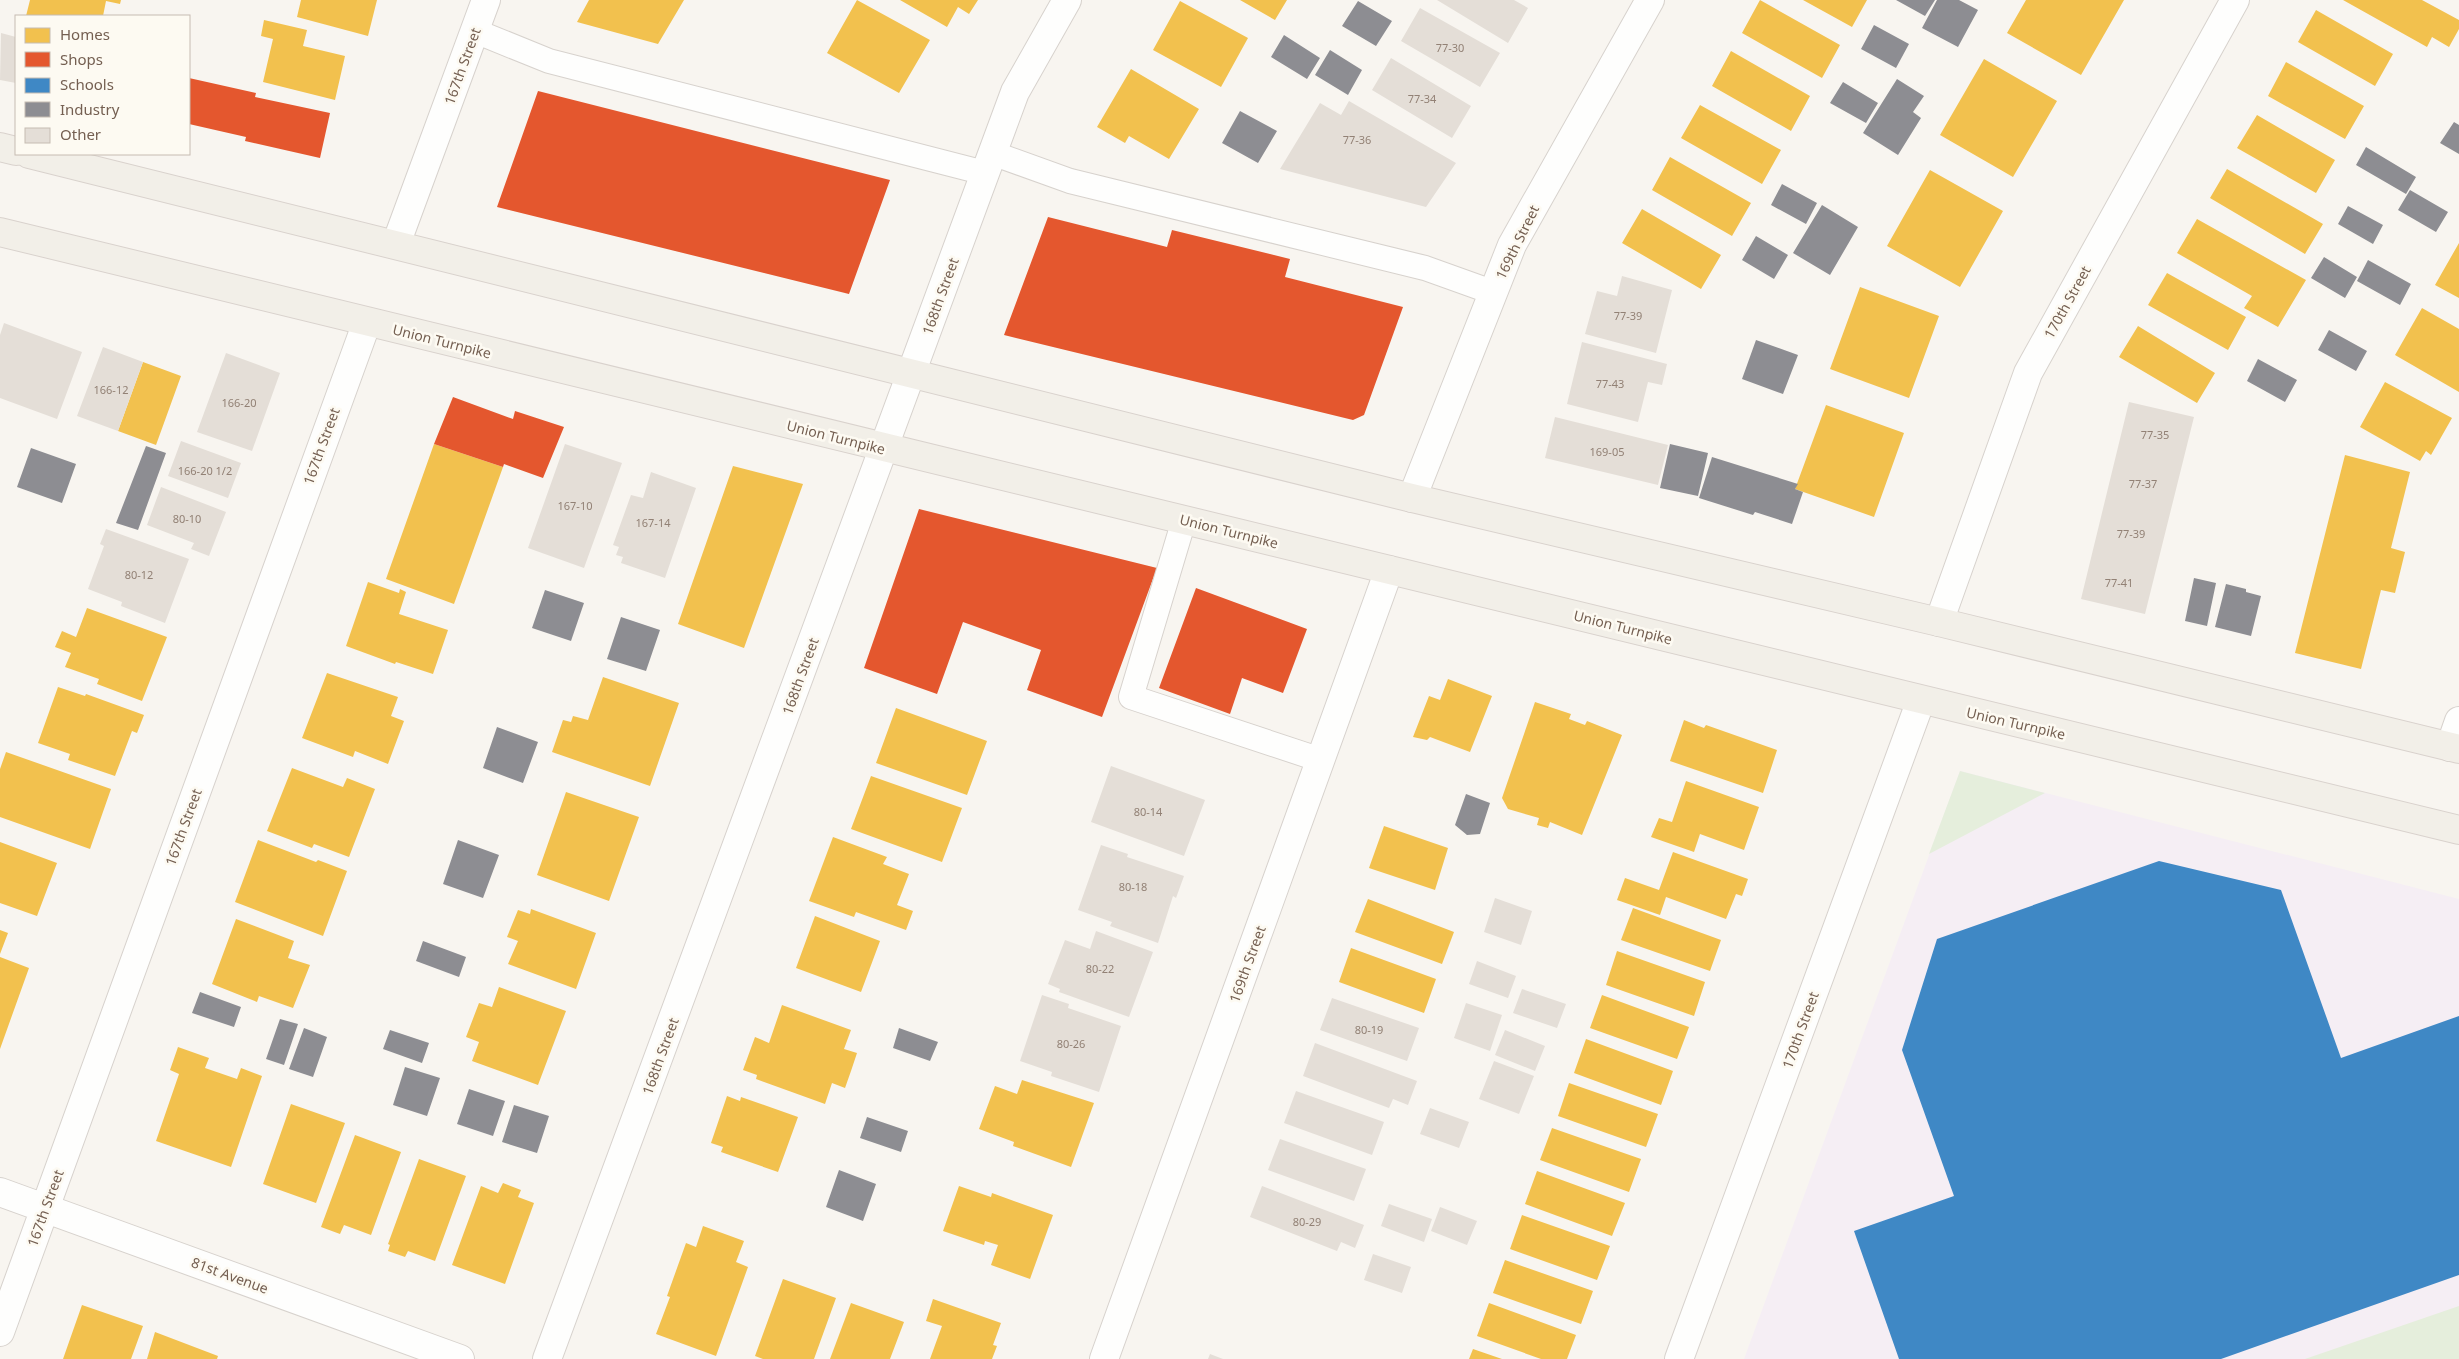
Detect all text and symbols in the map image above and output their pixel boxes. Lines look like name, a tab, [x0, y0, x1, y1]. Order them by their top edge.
legend	[15, 15, 190, 155]
text: Homes	[60, 24, 110, 44]
street label: 167th Street	[439, 25, 485, 107]
house number: 77-30	[1436, 40, 1464, 55]
text: Shops	[60, 49, 103, 69]
text: Schools	[60, 74, 114, 94]
house number: 77-34	[1408, 91, 1437, 106]
text: Industry	[60, 99, 120, 119]
text: Other	[60, 124, 101, 144]
house number: 77-36	[1343, 132, 1371, 147]
street label: 169th Street	[1491, 202, 1543, 282]
street label: 168th Street	[917, 255, 963, 337]
street label: 170th Street	[2039, 262, 2095, 342]
house number: 77-39	[1614, 308, 1642, 323]
street label: Union Turnpike	[391, 320, 493, 362]
house number: 77-43	[1596, 376, 1624, 391]
house number: 166-12	[93, 382, 129, 397]
house number: 166-20	[221, 395, 257, 410]
street label: 167th Street	[298, 405, 344, 487]
street label: Union Turnpike	[785, 416, 887, 458]
house number: 77-35	[2141, 427, 2169, 442]
house number: 169-05	[1589, 444, 1625, 459]
house number: 166-20 1/2	[178, 463, 232, 478]
house number: 77-37	[2129, 476, 2157, 491]
house number: 167-10	[557, 498, 593, 513]
street label: Union Turnpike	[1178, 510, 1280, 552]
house number: 80-10	[173, 511, 201, 526]
house number: 167-14	[635, 515, 671, 530]
house number: 77-39	[2117, 526, 2145, 541]
house number: 80-12	[125, 567, 153, 582]
house number: 77-41	[2105, 575, 2133, 590]
street label: Union Turnpike	[1572, 606, 1674, 648]
street label: 168th Street	[777, 635, 823, 717]
street label: Union Turnpike	[1965, 702, 2067, 744]
street label: 167th Street	[160, 786, 206, 868]
house number: 80-14	[1134, 804, 1163, 819]
house number: 80-18	[1119, 879, 1147, 894]
street label: 169th Street	[1224, 923, 1270, 1005]
house number: 80-22	[1086, 961, 1114, 976]
street label: 170th Street	[1777, 989, 1823, 1071]
street label: 168th Street	[637, 1015, 683, 1097]
house number: 80-19	[1355, 1022, 1383, 1037]
house number: 80-26	[1057, 1036, 1085, 1051]
street label: 167th Street	[22, 1167, 68, 1249]
house number: 80-29	[1293, 1214, 1321, 1229]
street label: 81st Avenue	[189, 1252, 271, 1298]

